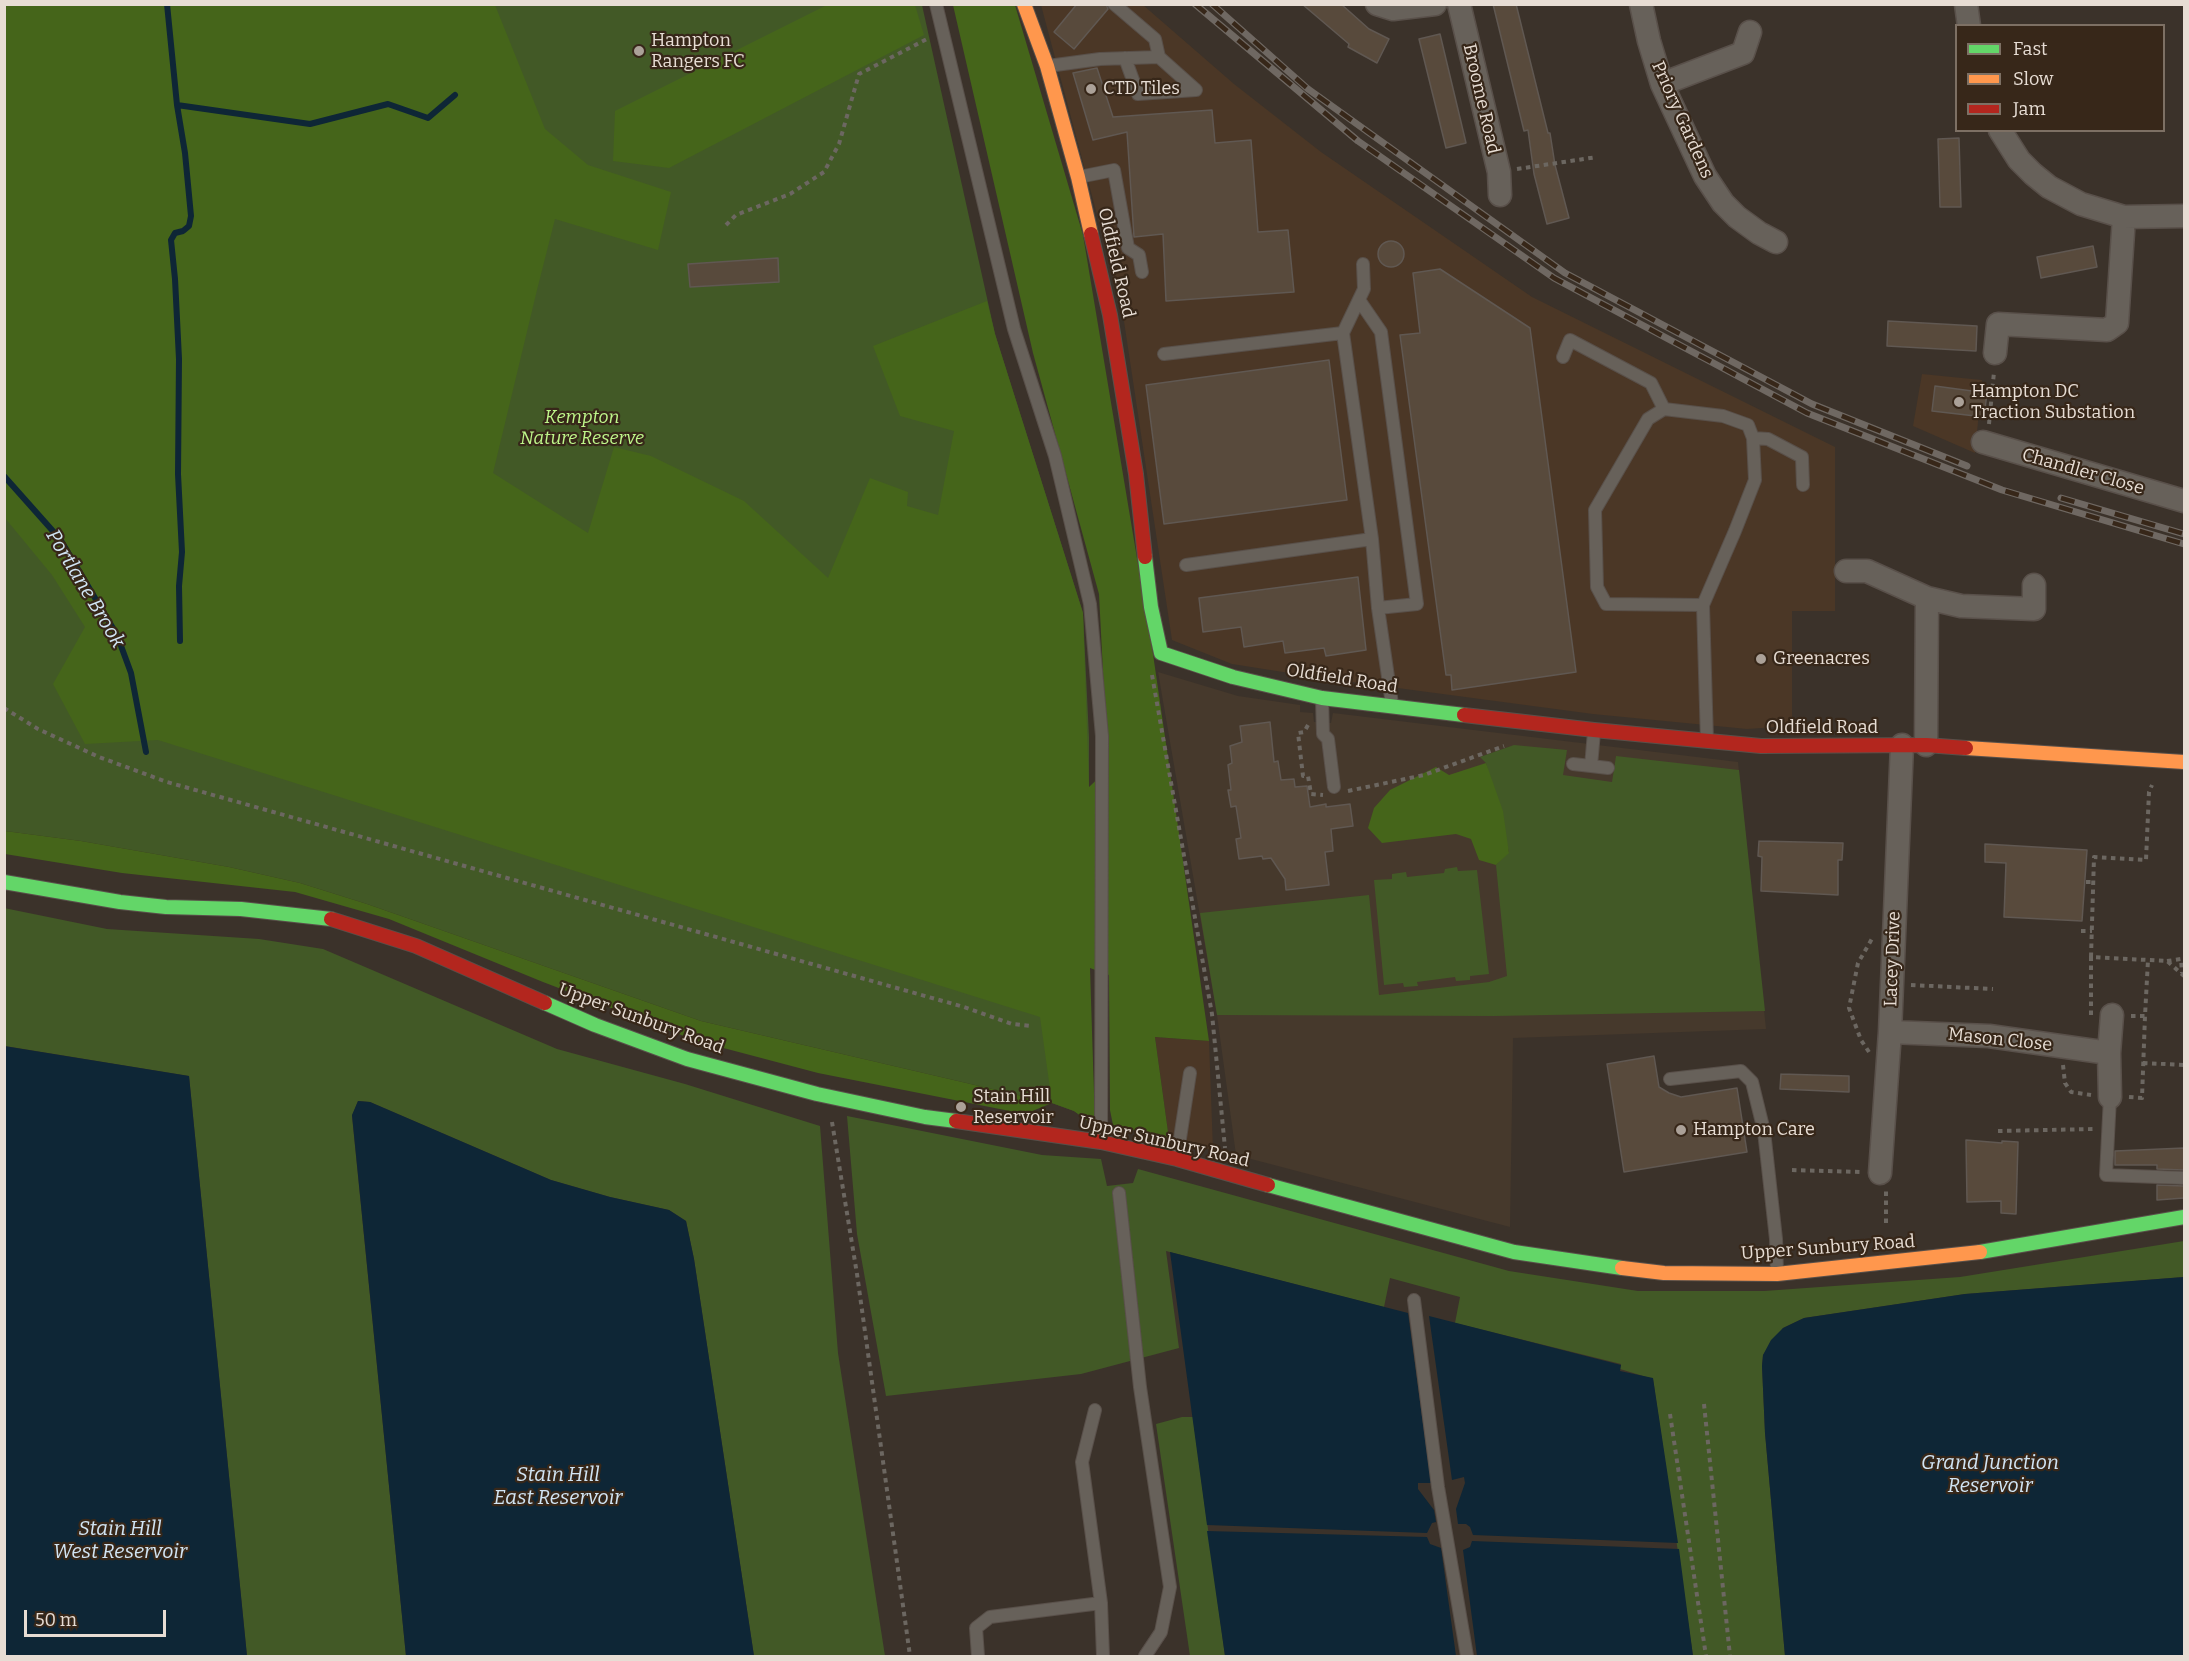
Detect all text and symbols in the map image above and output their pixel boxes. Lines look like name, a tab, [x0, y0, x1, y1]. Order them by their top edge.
legend	[1955, 24, 2165, 132]
place label: Hampton Rangers FC	[651, 30, 745, 72]
text: Fast	[2013, 38, 2048, 60]
street label: Broome Road	[1458, 42, 1504, 156]
marker: Hampton Rangers FC	[632, 44, 646, 58]
street label: Priory Gardens	[1646, 58, 1718, 182]
text: Slow	[2013, 68, 2053, 90]
place label: CTD Tiles	[1103, 78, 1180, 100]
marker: CTD Tiles	[1084, 82, 1098, 96]
text: Jam	[2013, 98, 2046, 120]
street label: Oldfield Road	[1093, 206, 1139, 320]
place label: Hampton DC Traction Substation	[1971, 381, 2135, 424]
marker: Hampton DC Traction Substation	[1952, 395, 1966, 409]
park label: Kempton Nature Reserve	[520, 407, 644, 450]
street label: Chandler Close	[2020, 444, 2146, 500]
water label: Portlane Brook	[40, 525, 130, 653]
place label: Greenacres	[1773, 648, 1870, 670]
marker: Greenacres	[1754, 652, 1768, 666]
street label: Oldfield Road	[1285, 660, 1399, 698]
street label: Oldfield Road	[1766, 717, 1878, 739]
street label: Lacey Drive	[1881, 911, 1905, 1007]
street label: Upper Sunbury Road	[555, 979, 727, 1059]
street label: Mason Close	[1947, 1024, 2053, 1056]
place label: Stain Hill Reservoir	[973, 1086, 1054, 1128]
marker: Stain Hill Reservoir	[954, 1100, 968, 1114]
street label: Upper Sunbury Road	[1076, 1112, 1252, 1172]
place label: Hampton Care	[1693, 1119, 1815, 1141]
marker: Hampton Care	[1674, 1123, 1688, 1137]
street label: Upper Sunbury Road	[1740, 1231, 1916, 1265]
water label: Grand Junction Reservoir	[1921, 1451, 2059, 1498]
water label: Stain Hill East Reservoir	[494, 1463, 622, 1510]
water label: Stain Hill West Reservoir	[53, 1517, 187, 1564]
scale bar	[27, 1598, 170, 1636]
text: 50 m	[35, 1609, 77, 1631]

